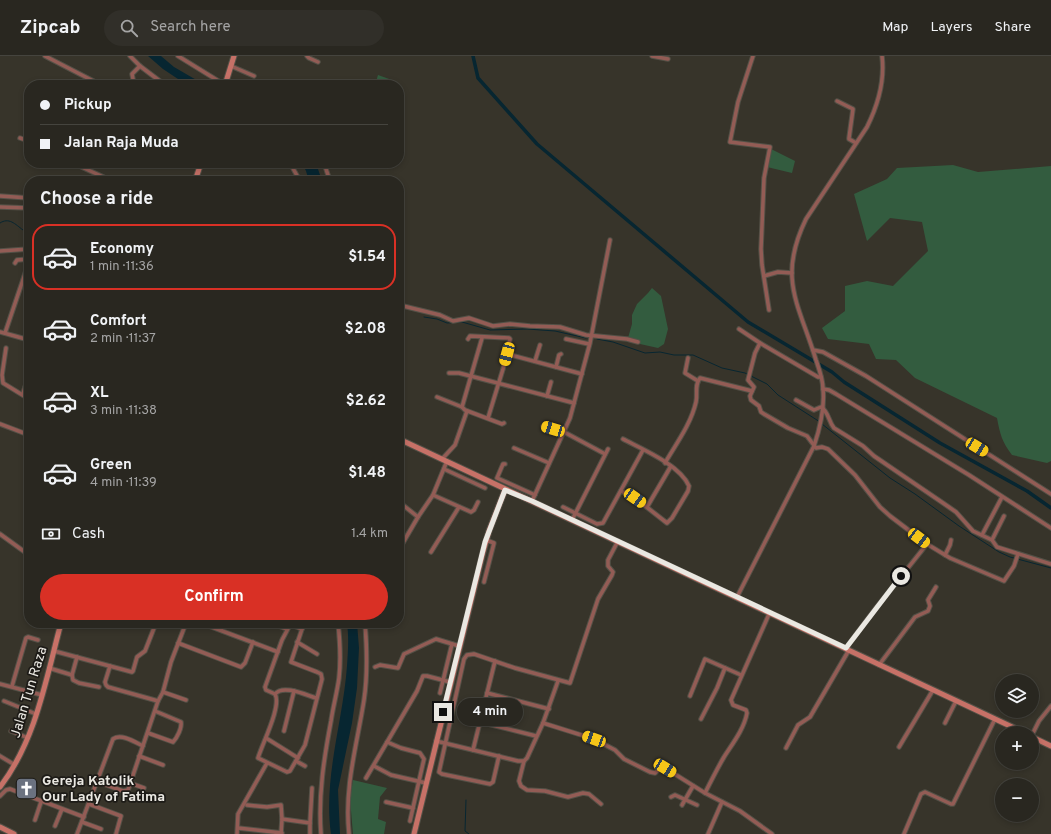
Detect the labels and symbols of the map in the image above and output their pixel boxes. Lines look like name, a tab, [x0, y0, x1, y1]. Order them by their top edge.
car	[498, 341, 516, 367]
car	[540, 420, 566, 438]
car	[964, 436, 990, 458]
car	[622, 486, 648, 510]
car	[906, 526, 932, 550]
route start	[892, 567, 910, 585]
street label: Jalan Tun Raza	[7, 645, 51, 740]
callout: 4 min	[457, 698, 523, 726]
route end	[434, 703, 452, 721]
car	[581, 729, 607, 749]
car	[652, 757, 678, 779]
place label: Gereja Katolik Our Lady of Fatima	[42, 773, 165, 806]
church icon: Gereja Katolik Our Lady of Fatima	[14, 775, 40, 801]

